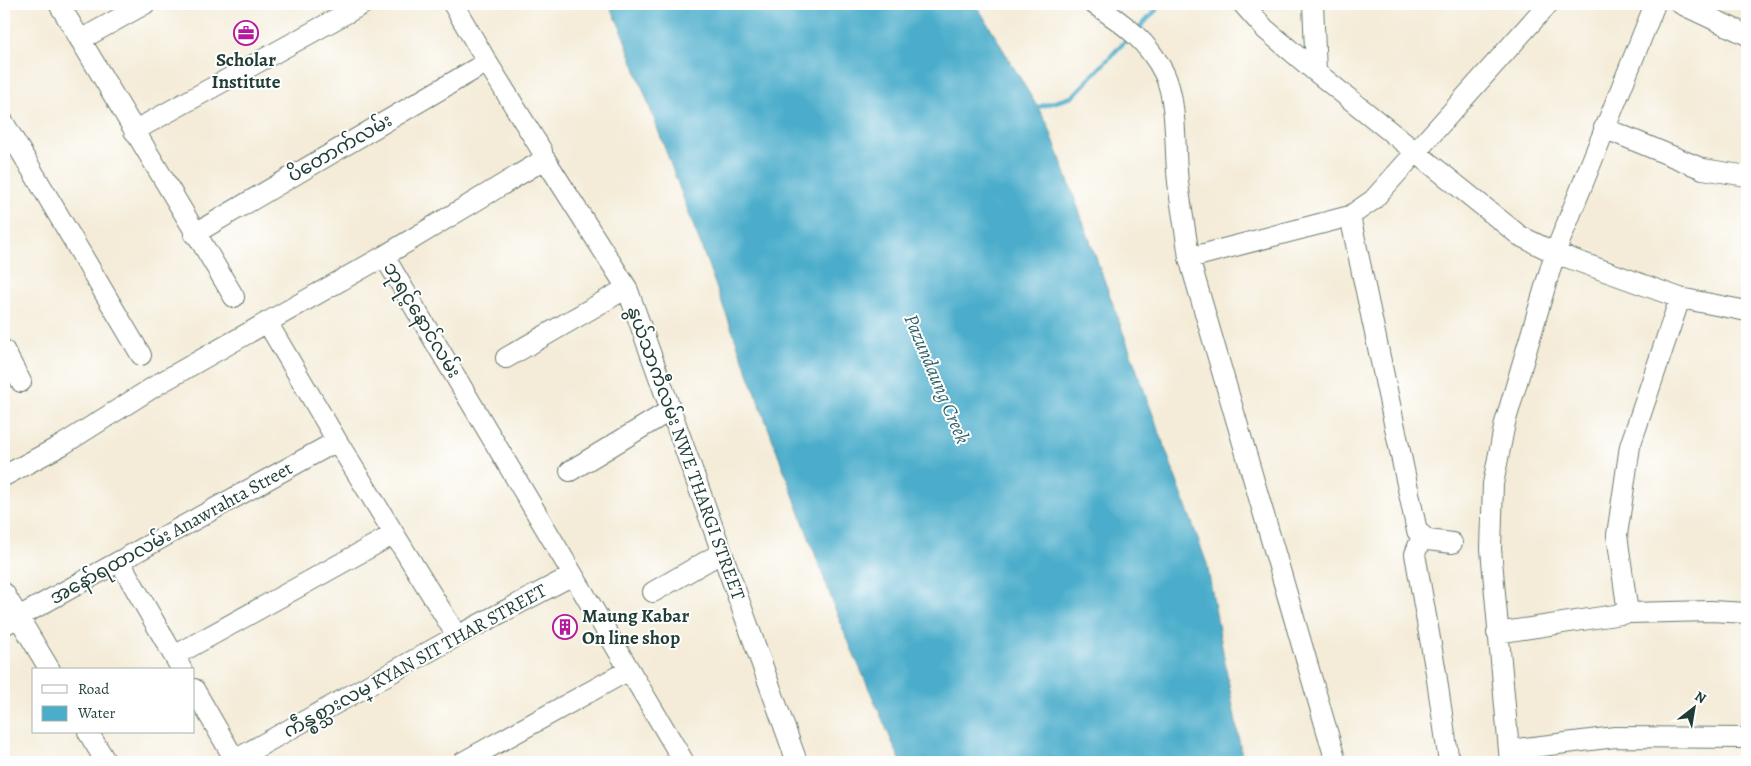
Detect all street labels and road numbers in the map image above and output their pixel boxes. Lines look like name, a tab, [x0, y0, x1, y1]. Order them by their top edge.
street label: ပိတောက်လမ်း	[282, 106, 397, 188]
street label: ဘုရင့်နောင်လမ်း	[375, 256, 469, 384]
street label: နွယ်သာကီလမ်း NWE THARGI STREET	[619, 302, 753, 605]
street label: အနော်ရထာလမ်း Anawrahta Street	[44, 453, 298, 613]
street label: ကဵန္စစ္သားလမ္ KYAN SIT THAR STREET	[278, 576, 553, 747]

